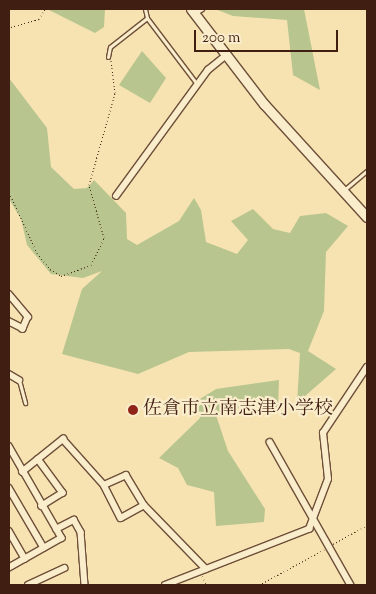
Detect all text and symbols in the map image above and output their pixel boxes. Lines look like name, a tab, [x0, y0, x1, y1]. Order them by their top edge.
scale bar	[196, 20, 340, 52]
text: 200 m	[202, 28, 241, 49]
place label: 佐倉市立南志津小学校	[143, 399, 333, 421]
marker: 佐倉市立南志津小学校	[127, 404, 139, 416]

